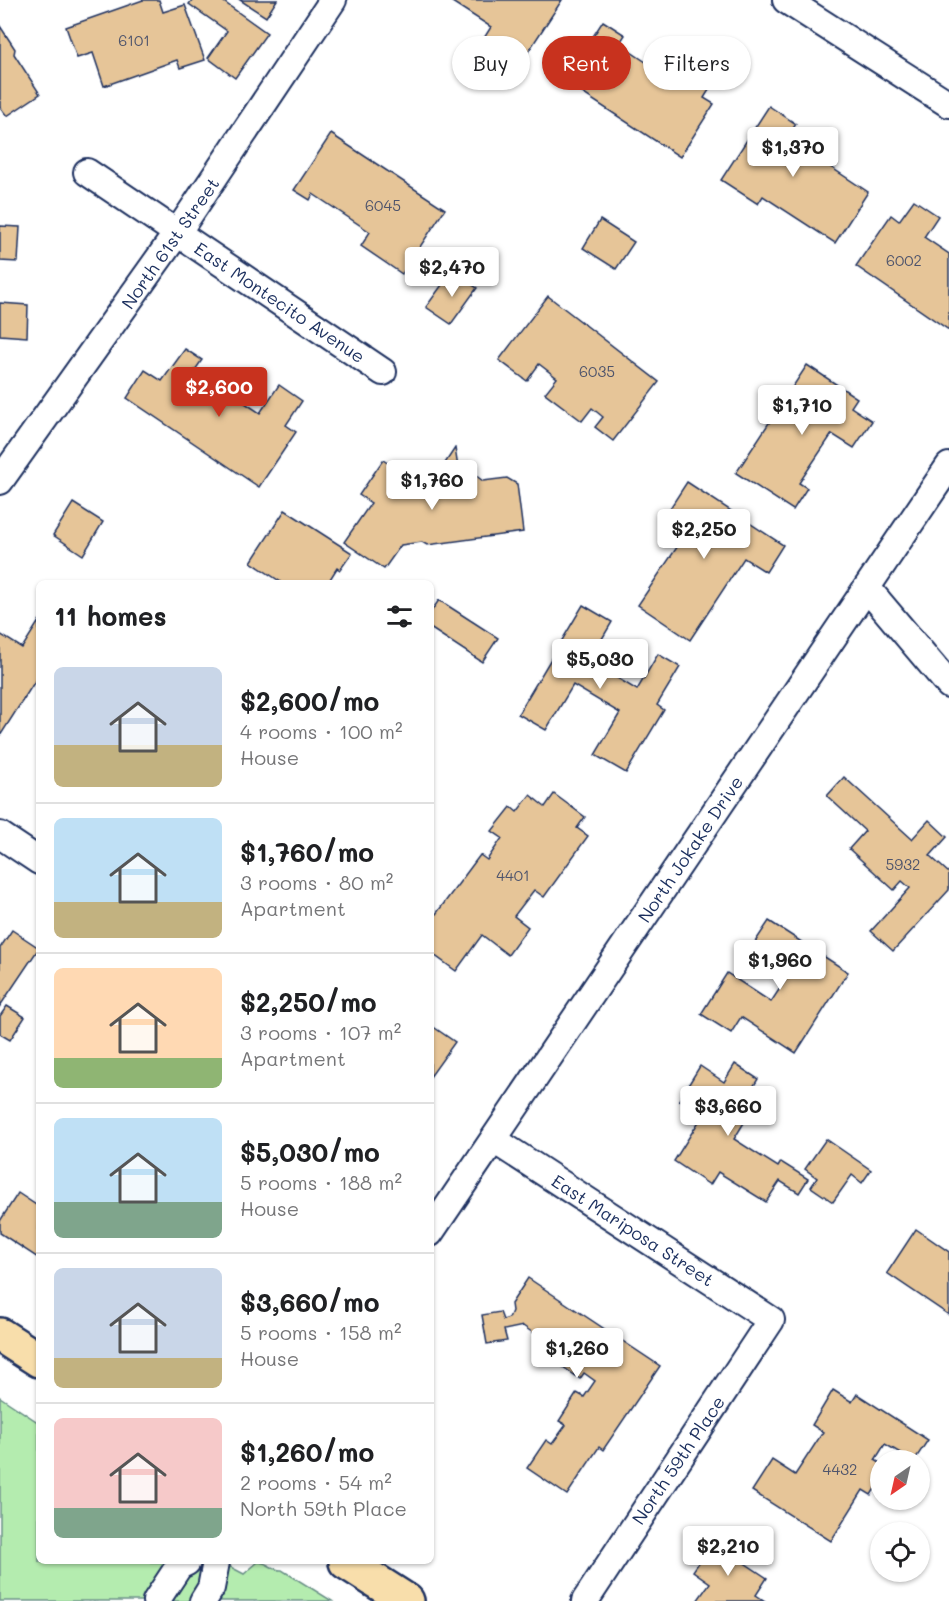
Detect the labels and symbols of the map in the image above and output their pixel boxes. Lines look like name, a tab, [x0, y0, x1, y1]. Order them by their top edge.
house number: 6101	[118, 30, 150, 50]
pin: $1,370	[744, 127, 842, 178]
street label: North 61st Street	[116, 172, 224, 314]
house number: 6045	[365, 195, 401, 215]
street label: East Montecito Avenue	[190, 236, 370, 368]
pin: $2,470	[403, 247, 501, 298]
house number: 6002	[886, 250, 922, 270]
house number: 6035	[579, 361, 615, 381]
pin: $2,600	[170, 367, 268, 418]
pin: $1,710	[753, 385, 851, 436]
pin: $1,760	[383, 460, 481, 511]
pin: $2,250	[655, 509, 753, 560]
pin: $5,030	[551, 639, 649, 690]
street label: North Jokake Drive	[632, 771, 748, 927]
house number: 5932	[886, 854, 920, 874]
house number: 4401	[496, 865, 530, 885]
pin: $1,960	[731, 940, 829, 991]
pin: $3,660	[679, 1086, 777, 1137]
street label: East Mariposa Street	[547, 1169, 719, 1291]
pin: $1,260	[528, 1328, 626, 1379]
street label: North 59th Place	[626, 1391, 730, 1529]
north arrow	[870, 1450, 930, 1510]
house number: 4432	[823, 1459, 857, 1479]
pin: $2,210	[679, 1526, 777, 1577]

